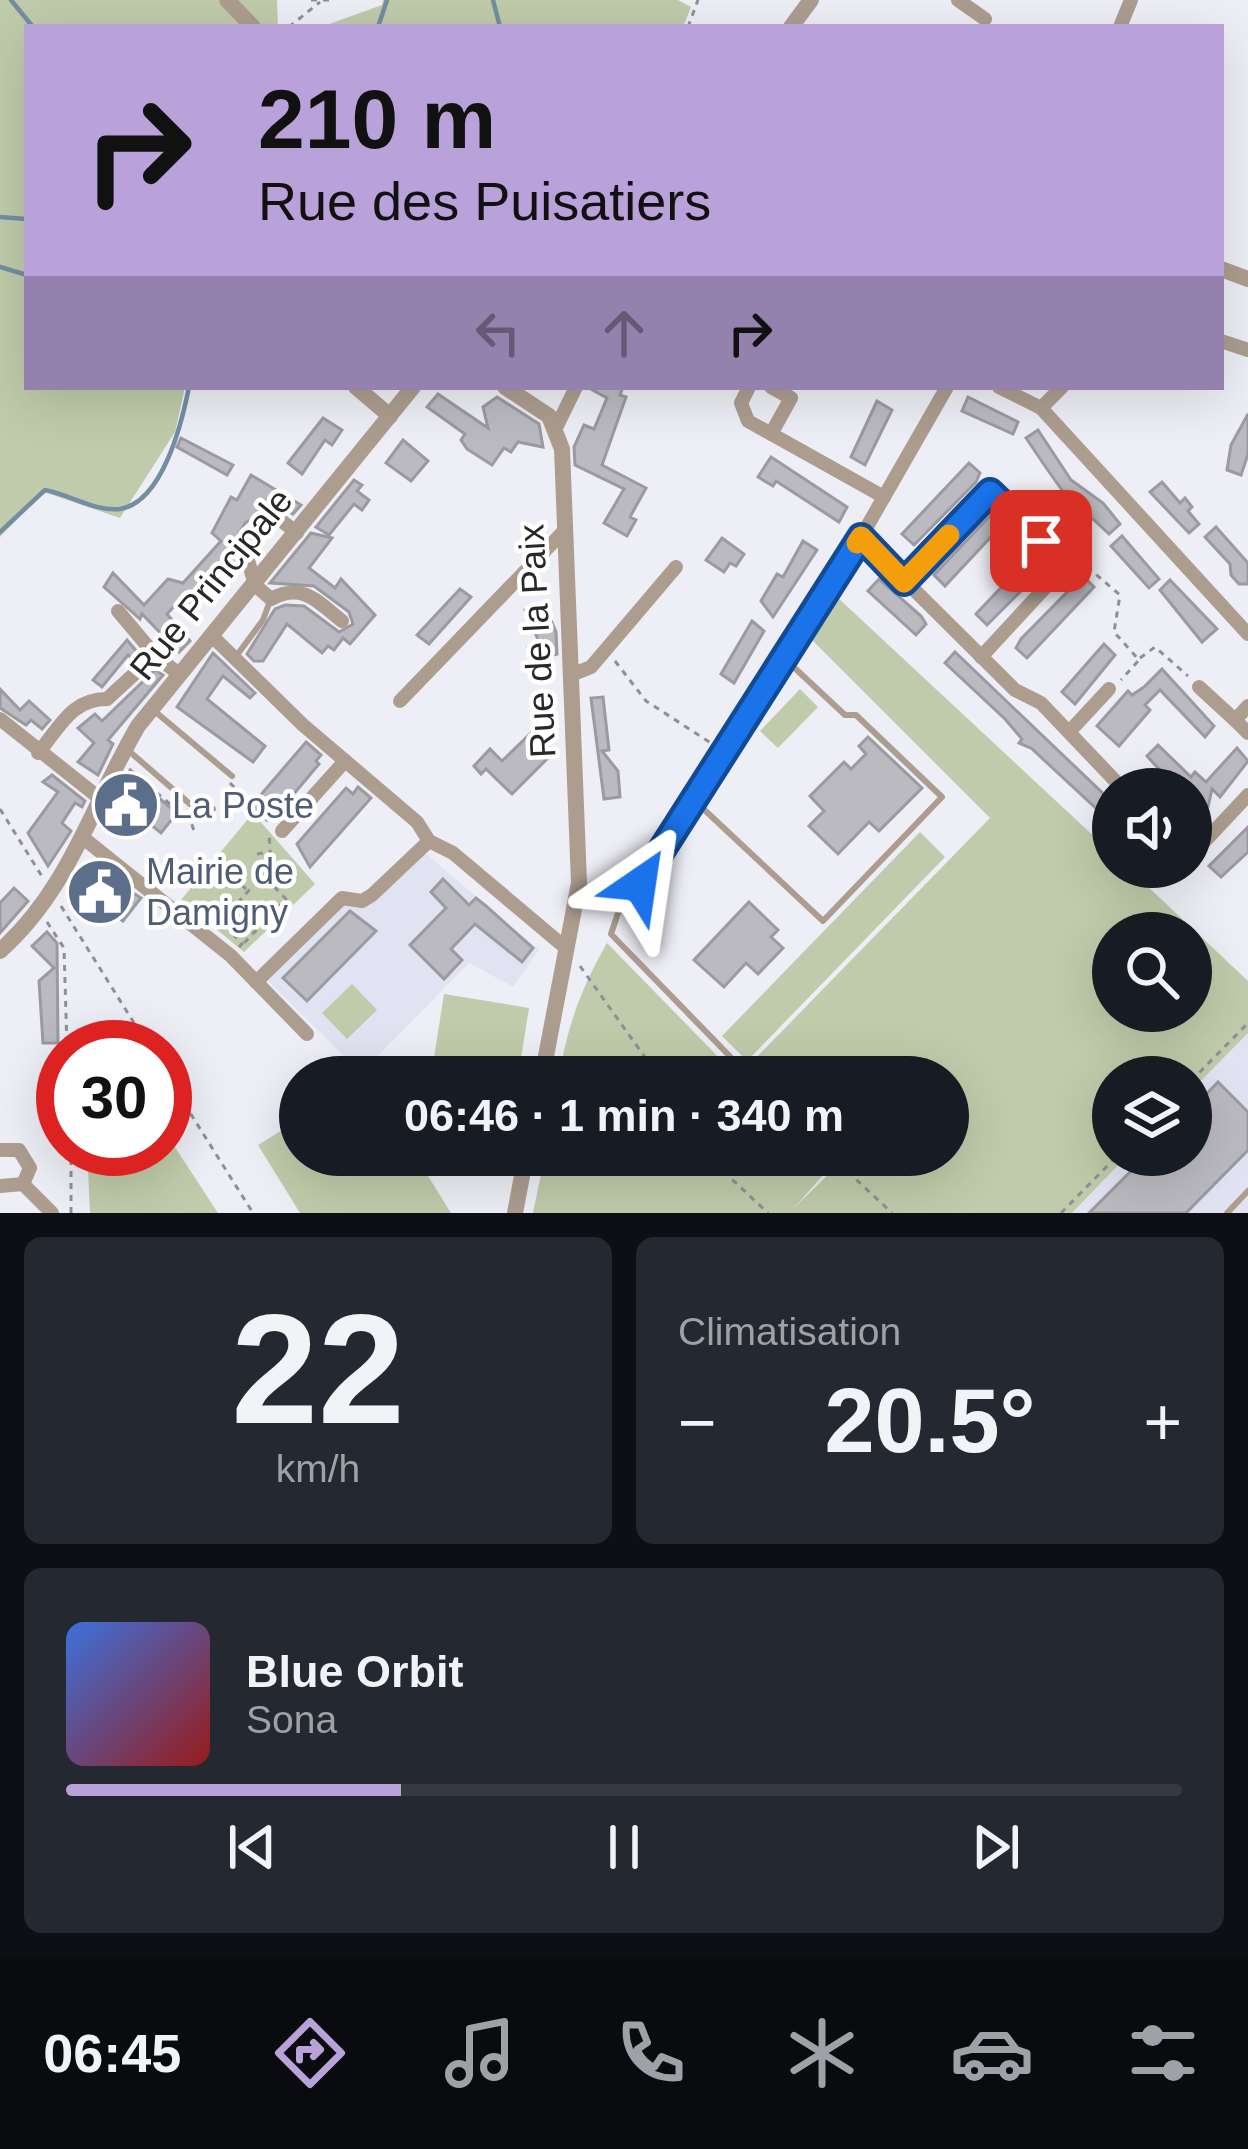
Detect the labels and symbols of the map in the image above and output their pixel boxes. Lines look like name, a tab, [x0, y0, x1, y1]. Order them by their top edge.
street label: Rue Principale	[121, 480, 301, 688]
pin	[990, 490, 1092, 592]
street label: Rue de la Paix	[510, 523, 564, 759]
public building icon: La Poste	[91, 770, 161, 840]
place label: La Poste	[172, 785, 314, 826]
position arrow	[577, 821, 703, 947]
place label: Mairie de Damigny	[146, 851, 294, 933]
public building icon: Mairie de Damigny	[65, 857, 135, 927]
speed limit sign: 30	[36, 1020, 192, 1176]

